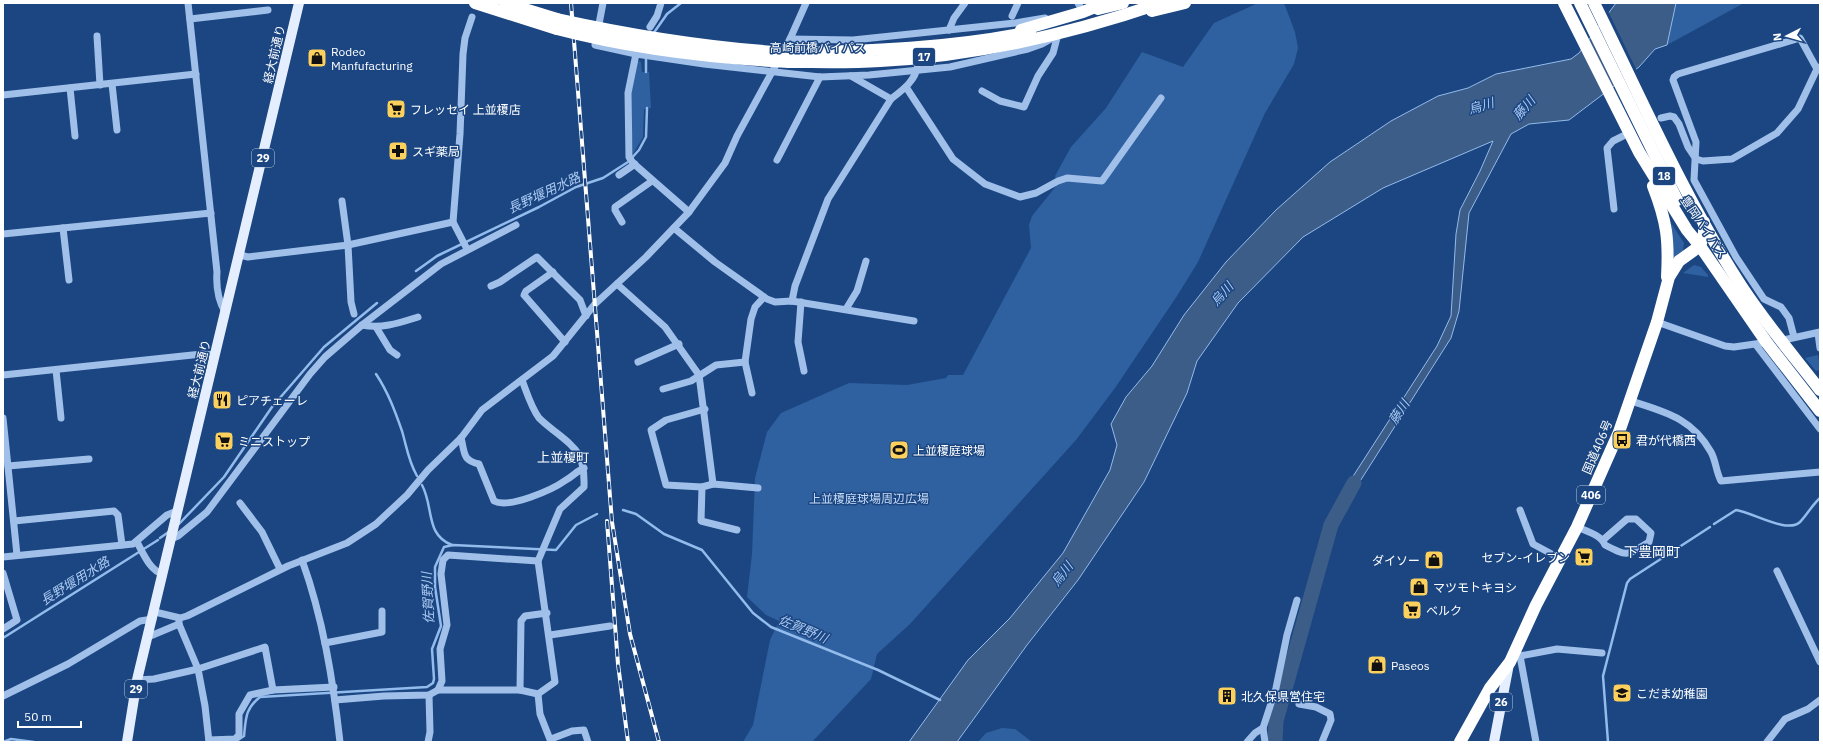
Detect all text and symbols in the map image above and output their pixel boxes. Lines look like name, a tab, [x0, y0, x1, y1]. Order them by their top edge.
north arrow	[1767, 16, 1807, 56]
street label: 経大前通り	[260, 23, 288, 85]
text: N	[1770, 32, 1784, 42]
street label: 高崎前橋バイパス	[770, 40, 866, 55]
place label: Rodeo Manfufacturing	[331, 44, 413, 73]
shop icon: Rodeo Manfufacturing	[306, 47, 328, 69]
road number: 17	[913, 48, 935, 66]
water label: 藤川	[1509, 91, 1540, 123]
water label: 烏川	[1466, 94, 1498, 118]
supermarket icon: フレッセイ 上並榎店	[385, 98, 407, 120]
place label: フレッセイ 上並榎店	[410, 102, 521, 117]
pharmacy icon: スギ薬局	[387, 140, 409, 162]
place label: スギ薬局	[412, 144, 460, 159]
road number: 29	[252, 149, 274, 167]
road number: 18	[1653, 167, 1675, 185]
water label: 長野堰用水路	[505, 168, 584, 217]
street label: 豊岡バイパス	[1678, 193, 1730, 261]
water label: 烏川	[1207, 277, 1238, 309]
street label: 経大前通り	[184, 338, 214, 400]
restaurant icon: ピアチェーレ	[211, 389, 233, 411]
place label: ピアチェーレ	[236, 393, 308, 408]
water label: 藤川	[1385, 395, 1414, 428]
street label: 国道406号	[1579, 418, 1615, 476]
bus stop icon: 君が代橋西	[1611, 429, 1633, 451]
supermarket icon: ミニストップ	[213, 430, 235, 452]
place label: 君が代橋西	[1636, 433, 1696, 448]
place label: ミニストップ	[238, 434, 310, 449]
sports icon: 上並榎庭球場	[888, 439, 910, 461]
place label: 上並榎庭球場	[913, 443, 985, 458]
district label: 上並榎町	[537, 449, 589, 466]
road number: 406	[1577, 486, 1605, 504]
park label: 上並榎庭球場周辺広場	[809, 491, 929, 506]
district label: 下豊岡町	[1624, 543, 1680, 561]
supermarket icon: セブン-イレブン	[1573, 546, 1595, 568]
shop icon: ダイソー	[1423, 549, 1445, 571]
place label: セブン-イレブン	[1481, 550, 1570, 565]
water label: 長野堰用水路	[37, 553, 113, 609]
place label: ダイソー	[1372, 553, 1420, 568]
water label: 烏川	[1047, 557, 1078, 589]
water label: 佐賀野川	[418, 570, 438, 624]
shop icon: マツモトキヨシ	[1408, 576, 1430, 598]
place label: マツモトキヨシ	[1433, 580, 1517, 595]
supermarket icon: ベルク	[1401, 599, 1423, 621]
place label: ベルク	[1426, 603, 1462, 618]
water label: 佐賀野川	[776, 611, 832, 648]
shop icon: Paseos	[1366, 654, 1388, 676]
place label: Paseos	[1391, 658, 1430, 673]
road number: 29	[125, 680, 147, 698]
school or university icon: こだま幼稚園	[1611, 682, 1633, 704]
building icon: 北久保県営住宅	[1216, 685, 1238, 707]
place label: こだま幼稚園	[1636, 686, 1708, 701]
place label: 北久保県営住宅	[1241, 689, 1325, 704]
road number: 26	[1490, 693, 1512, 711]
scale bar	[18, 703, 81, 729]
text: 50 m	[24, 709, 52, 724]

